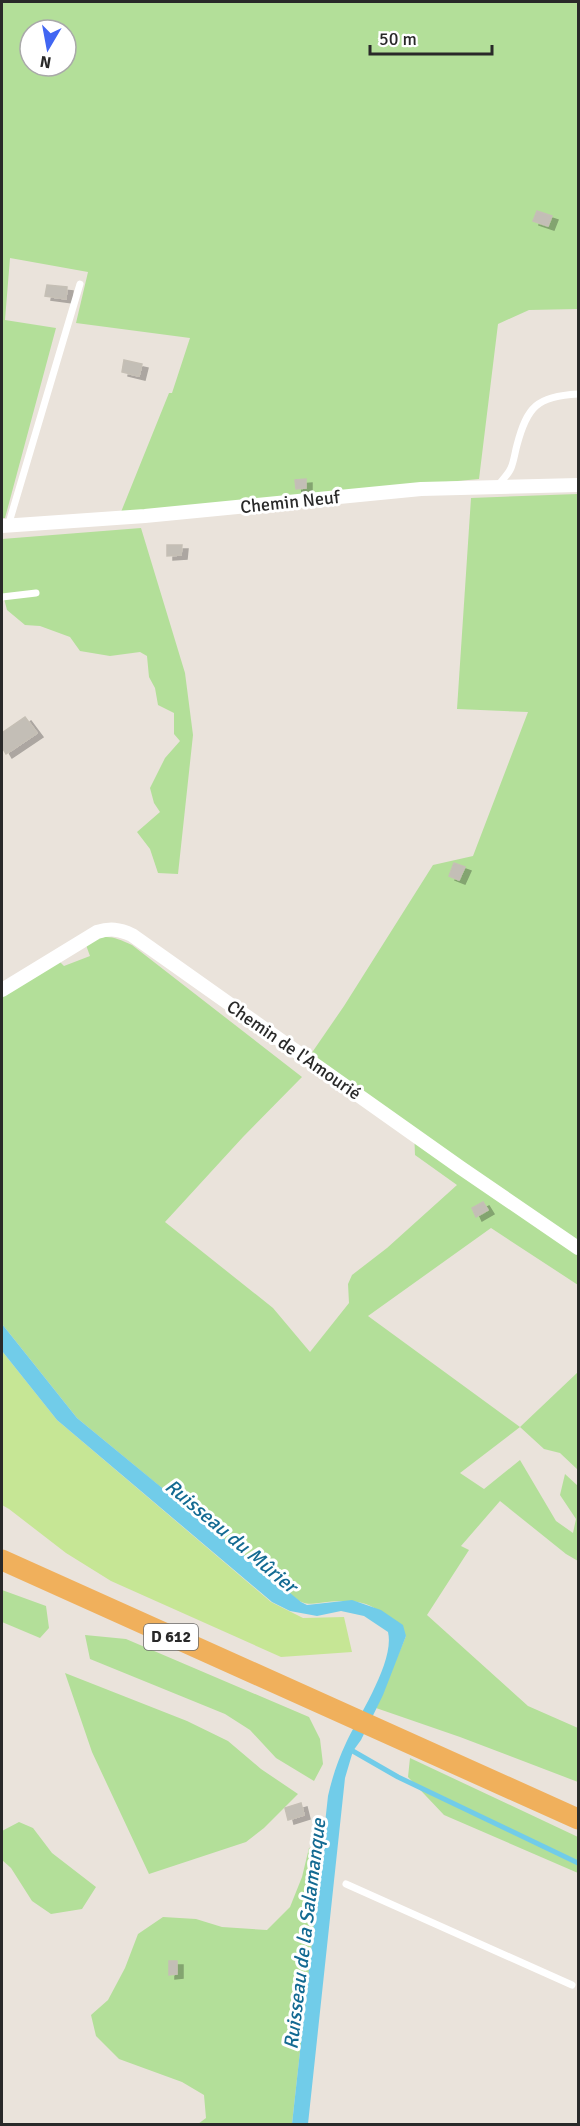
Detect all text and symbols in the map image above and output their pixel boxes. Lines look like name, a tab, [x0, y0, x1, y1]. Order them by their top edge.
north arrow	[18, 18, 78, 78]
scale bar	[370, 18, 492, 56]
text: 50 m	[379, 28, 417, 50]
text: N	[38, 51, 53, 73]
street label: Chemin Neuf	[239, 486, 342, 518]
street label: Chemin de l'Amourié	[223, 995, 365, 1105]
water label: Ruisseau du Mûrier	[160, 1474, 304, 1600]
road number: D 612	[144, 1624, 198, 1650]
water label: Ruisseau de la Salamanque	[278, 1816, 332, 2051]

